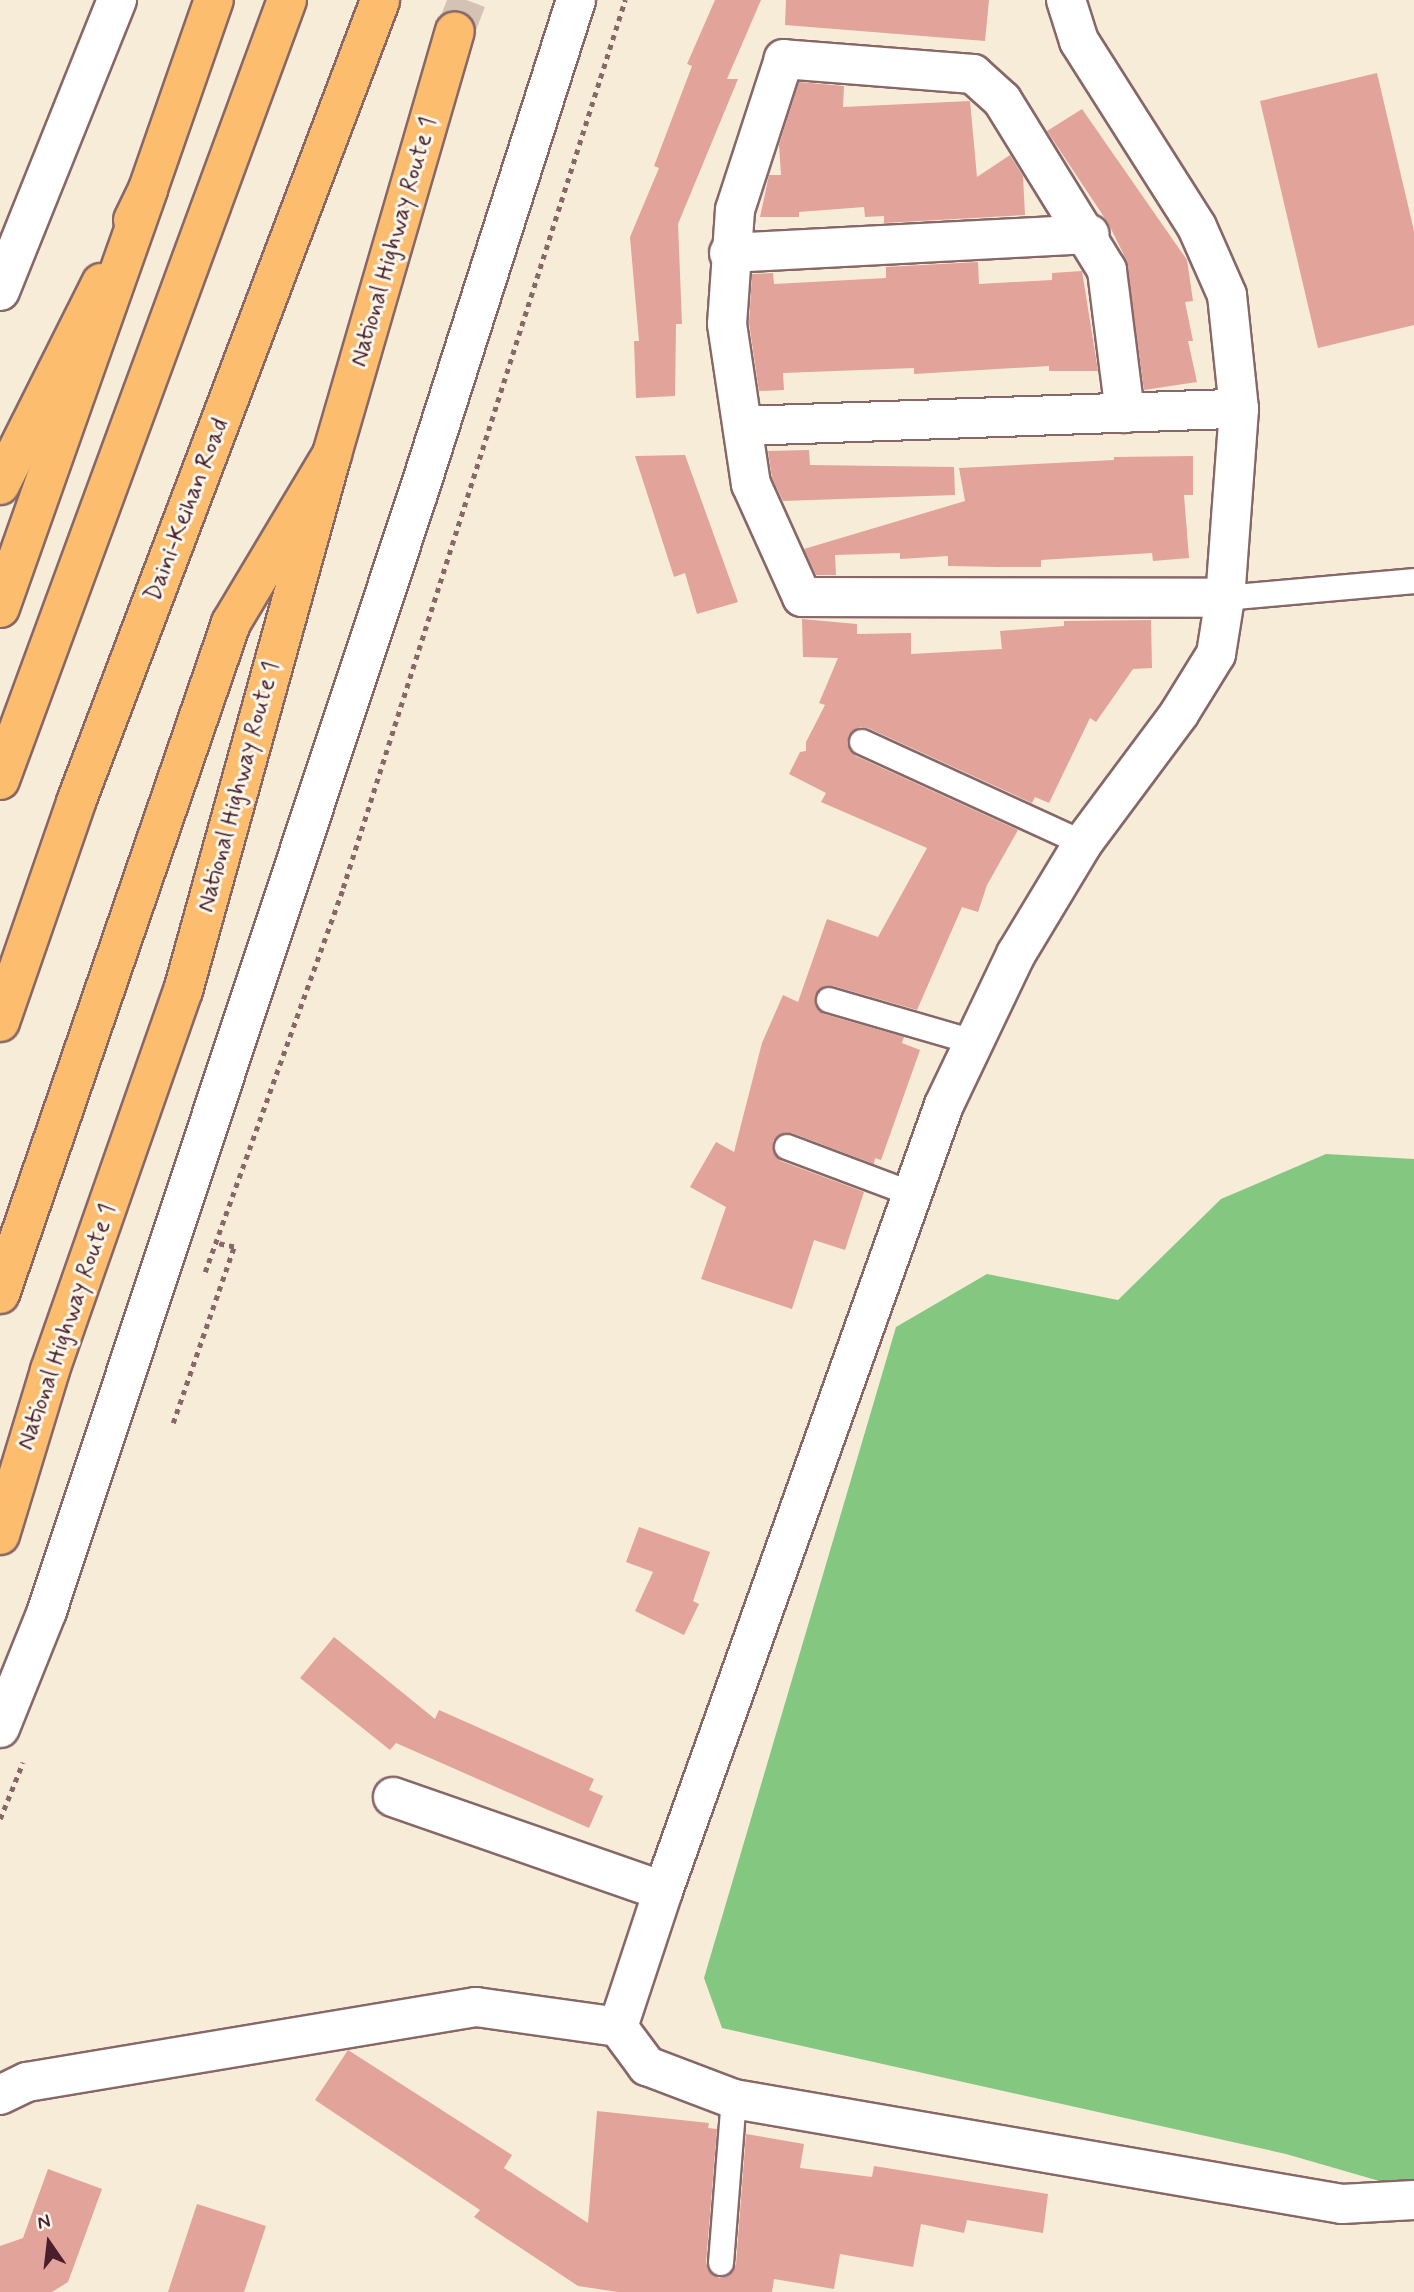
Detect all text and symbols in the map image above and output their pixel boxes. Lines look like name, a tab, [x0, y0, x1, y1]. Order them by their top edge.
street label: National Highway Route 1	[346, 118, 442, 366]
street label: Daini-Keihan Road	[140, 416, 234, 604]
street label: National Highway Route 1	[193, 663, 285, 911]
street label: National Highway Route 1	[13, 1205, 121, 1449]
north arrow	[14, 2208, 84, 2278]
text: N	[35, 2208, 53, 2236]

